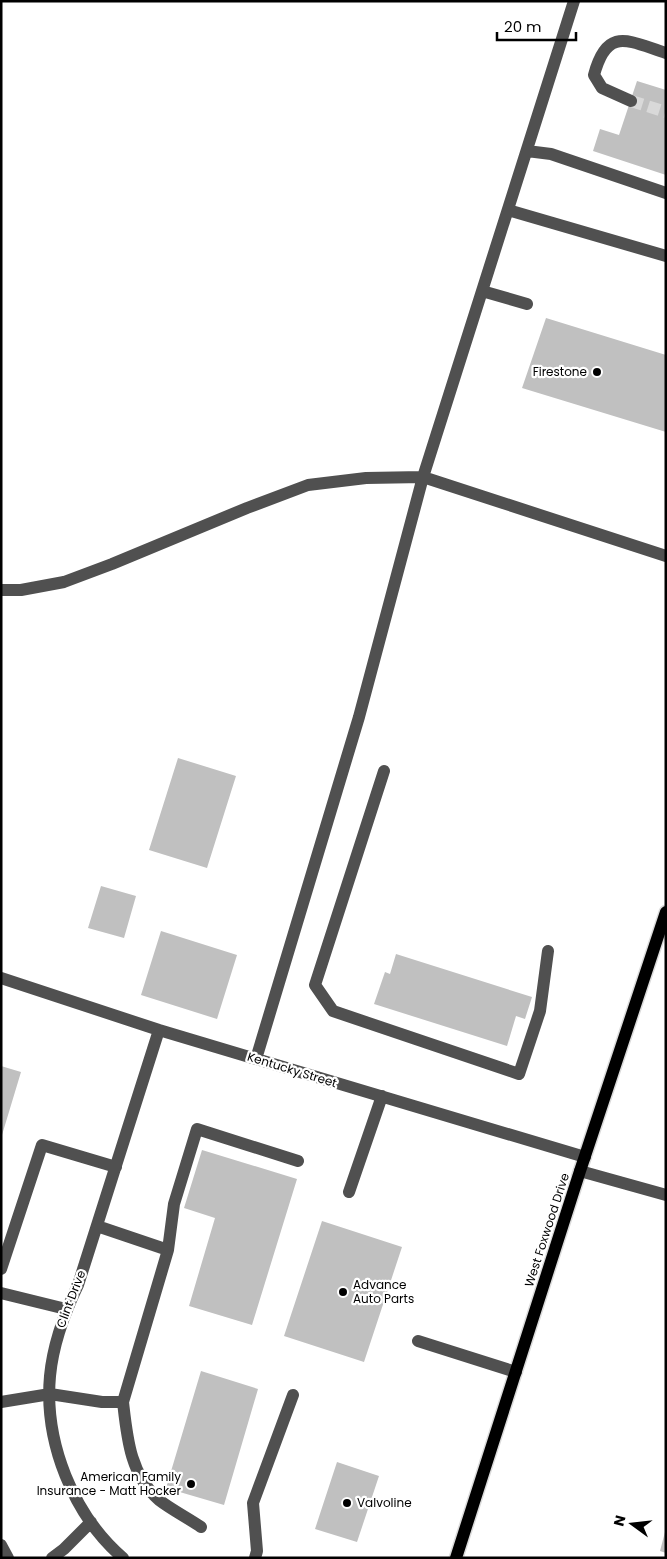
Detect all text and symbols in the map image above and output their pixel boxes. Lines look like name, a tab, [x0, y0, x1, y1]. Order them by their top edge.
scale bar	[497, 10, 576, 42]
text: 20 m	[504, 16, 542, 37]
place label: Firestone	[533, 363, 587, 380]
marker: Firestone	[591, 366, 603, 378]
street label: Kentucky Street	[245, 1048, 339, 1091]
street label: West Foxwood Drive	[520, 1171, 573, 1289]
street label: Clint Drive	[52, 1268, 89, 1330]
place label: Advance Auto Parts	[353, 1276, 414, 1307]
marker: Advance Auto Parts	[337, 1286, 349, 1298]
place label: American Family Insurance - Matt Hocker	[37, 1468, 182, 1499]
marker: American Family Insurance - Matt Hocker	[185, 1478, 197, 1490]
place label: Valvoline	[357, 1494, 412, 1511]
marker: Valvoline	[341, 1497, 353, 1509]
north arrow	[607, 1499, 657, 1549]
text: N	[608, 1513, 630, 1528]

